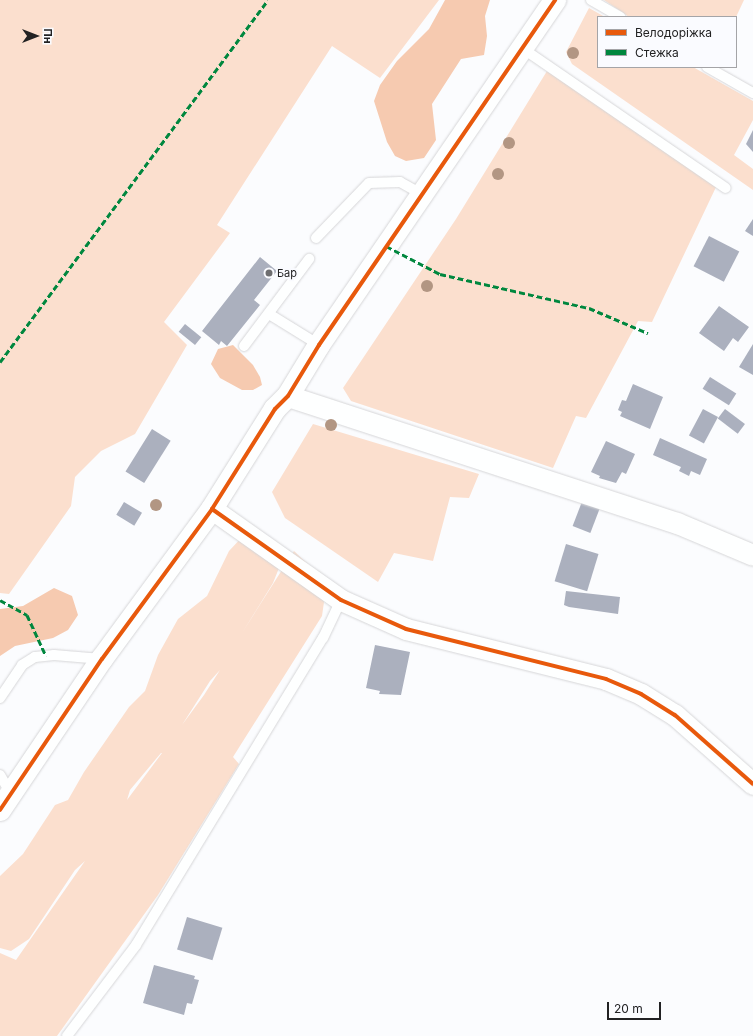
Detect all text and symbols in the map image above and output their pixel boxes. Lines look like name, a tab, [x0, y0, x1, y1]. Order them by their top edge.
north arrow	[16, 16, 56, 56]
legend	[597, 16, 737, 68]
text: Велодоріжка	[635, 25, 712, 40]
text: Пн	[41, 28, 55, 44]
text: Стежка	[635, 45, 679, 60]
place label: Бар	[277, 266, 297, 280]
marker: Бар	[264, 268, 274, 278]
scale bar	[609, 994, 663, 1020]
text: 20 m	[614, 1001, 643, 1016]

